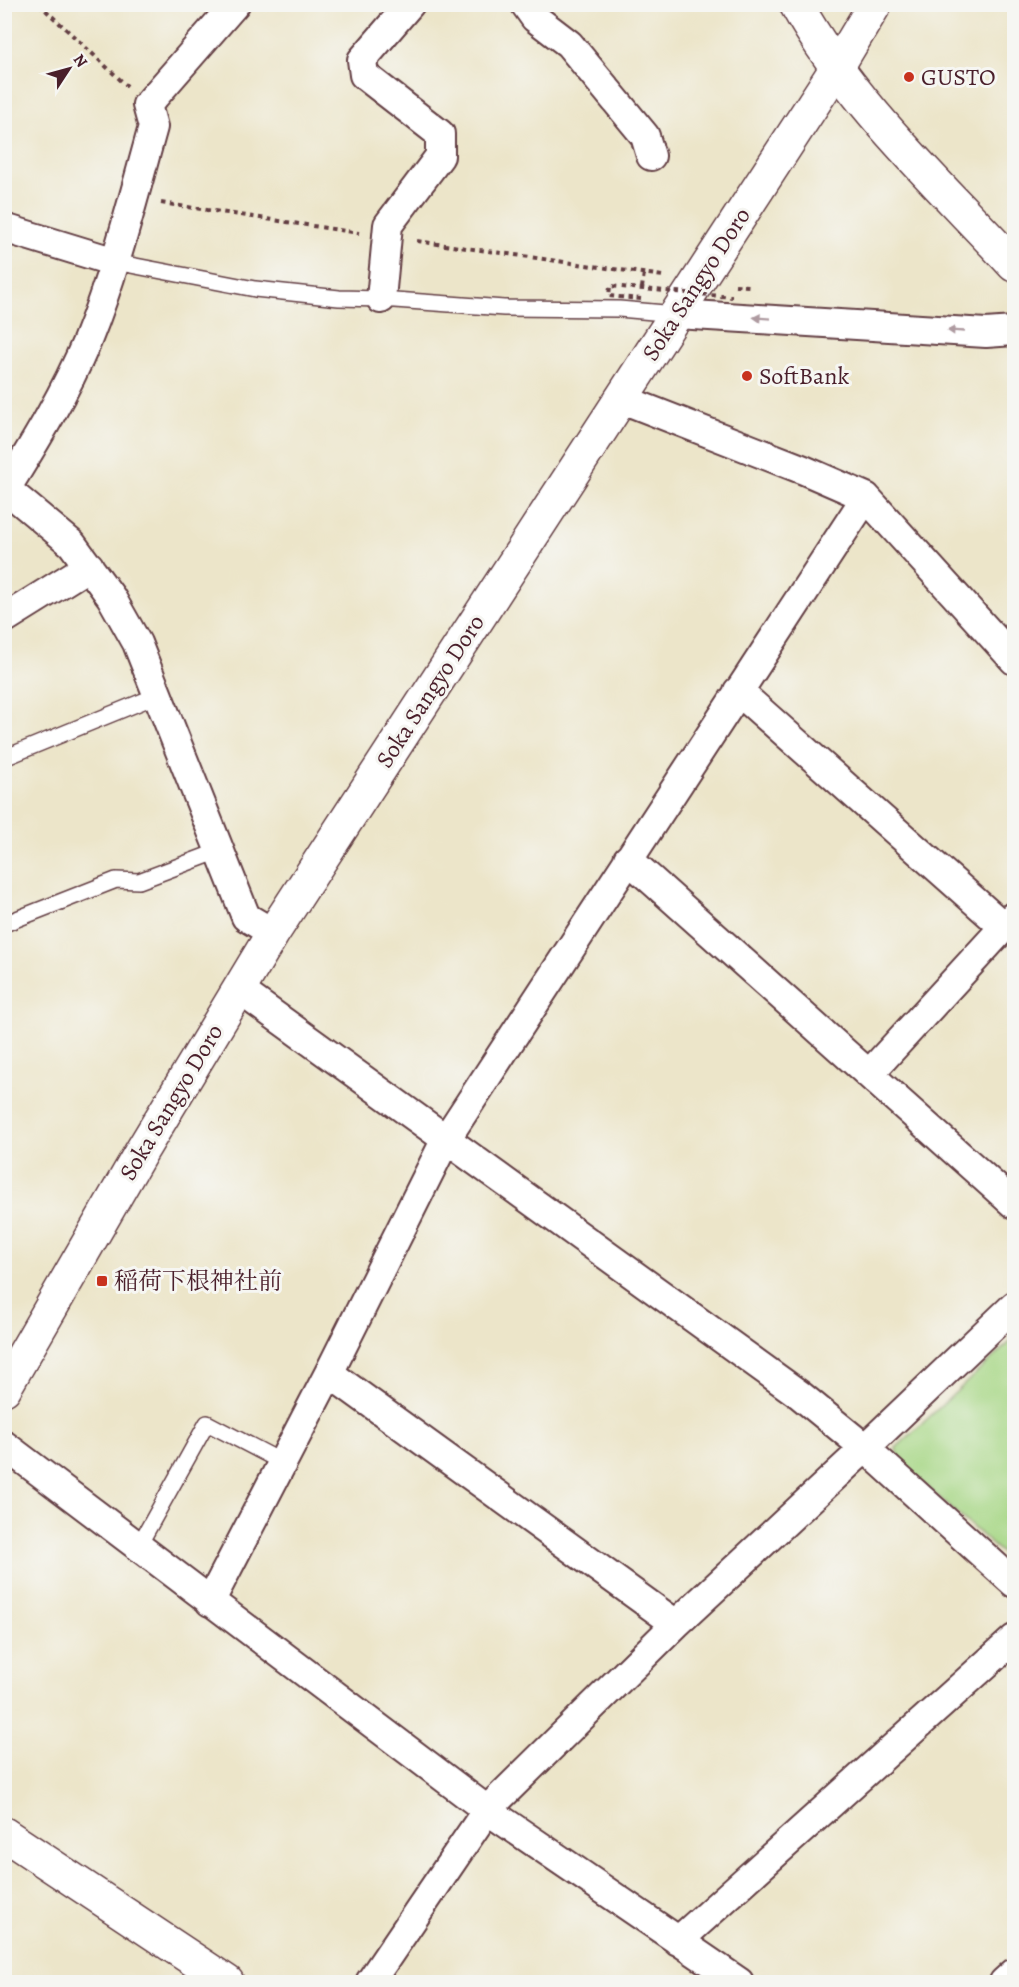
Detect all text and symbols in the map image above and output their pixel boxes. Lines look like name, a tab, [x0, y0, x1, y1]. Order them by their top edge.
north arrow	[39, 39, 99, 99]
text: N	[68, 50, 93, 72]
place label: GUSTO	[921, 61, 996, 93]
marker: GUSTO	[902, 70, 916, 84]
street label: Soka Sangyo Doro	[634, 201, 758, 367]
one-way arrow	[752, 314, 771, 323]
one-way arrow	[947, 326, 966, 335]
place label: SoftBank	[759, 360, 849, 392]
marker: SoftBank	[740, 369, 754, 383]
street label: Soka Sangyo Doro	[368, 608, 492, 774]
street label: Soka Sangyo Doro	[112, 1018, 230, 1186]
place label: 稲荷下根神社前	[114, 1265, 282, 1297]
marker: 稲荷下根神社前	[95, 1274, 109, 1288]

